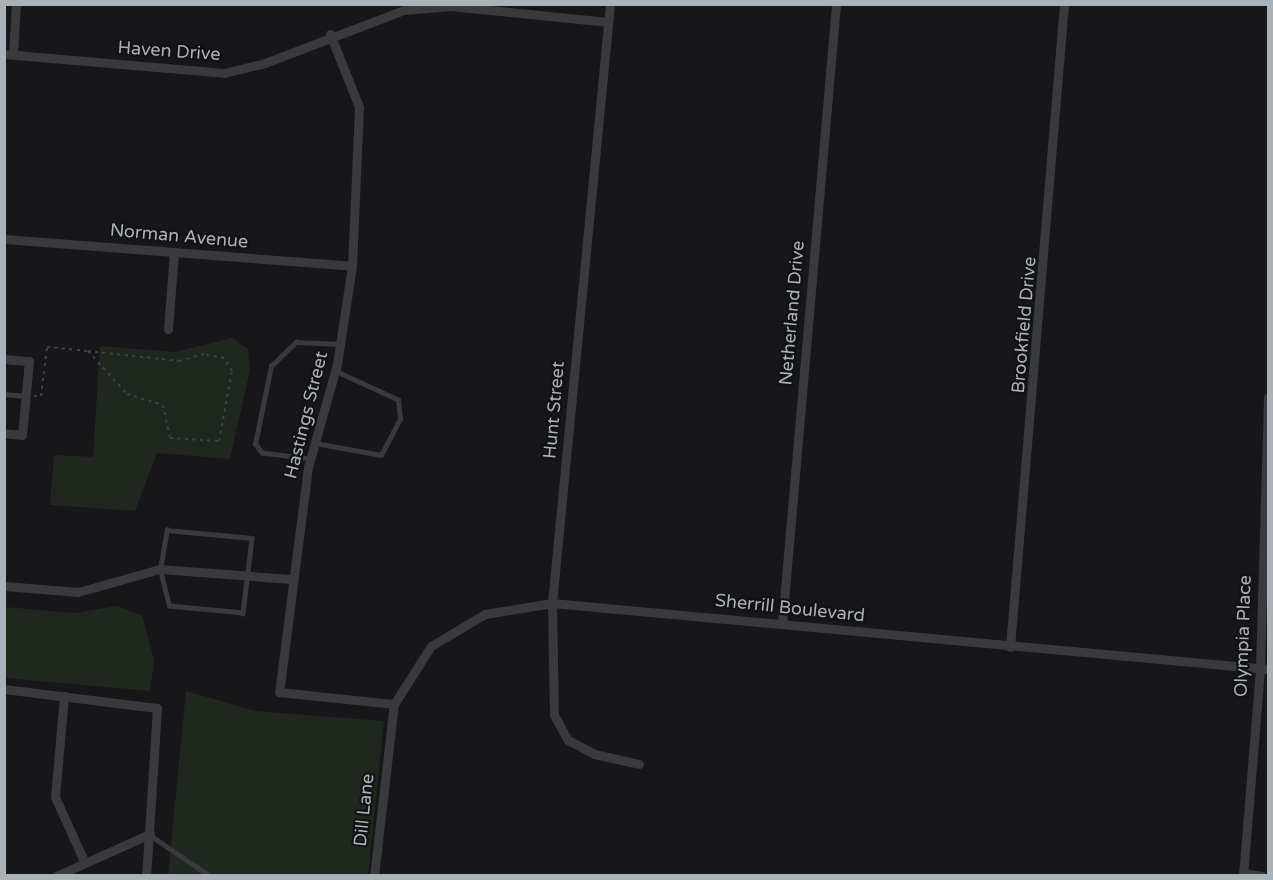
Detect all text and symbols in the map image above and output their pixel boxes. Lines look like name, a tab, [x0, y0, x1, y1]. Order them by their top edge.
street label: Haven Drive	[117, 37, 221, 65]
street label: Norman Avenue	[109, 219, 249, 253]
street label: Netherland Drive	[775, 240, 809, 386]
street label: Brookfield Drive	[1007, 256, 1041, 394]
street label: Hastings Street	[280, 349, 332, 481]
street label: Hunt Street	[539, 360, 569, 460]
street label: Olympia Place	[1230, 575, 1256, 697]
street label: Sherrill Boulevard	[714, 589, 866, 627]
street label: Dill Lane	[349, 773, 379, 847]

